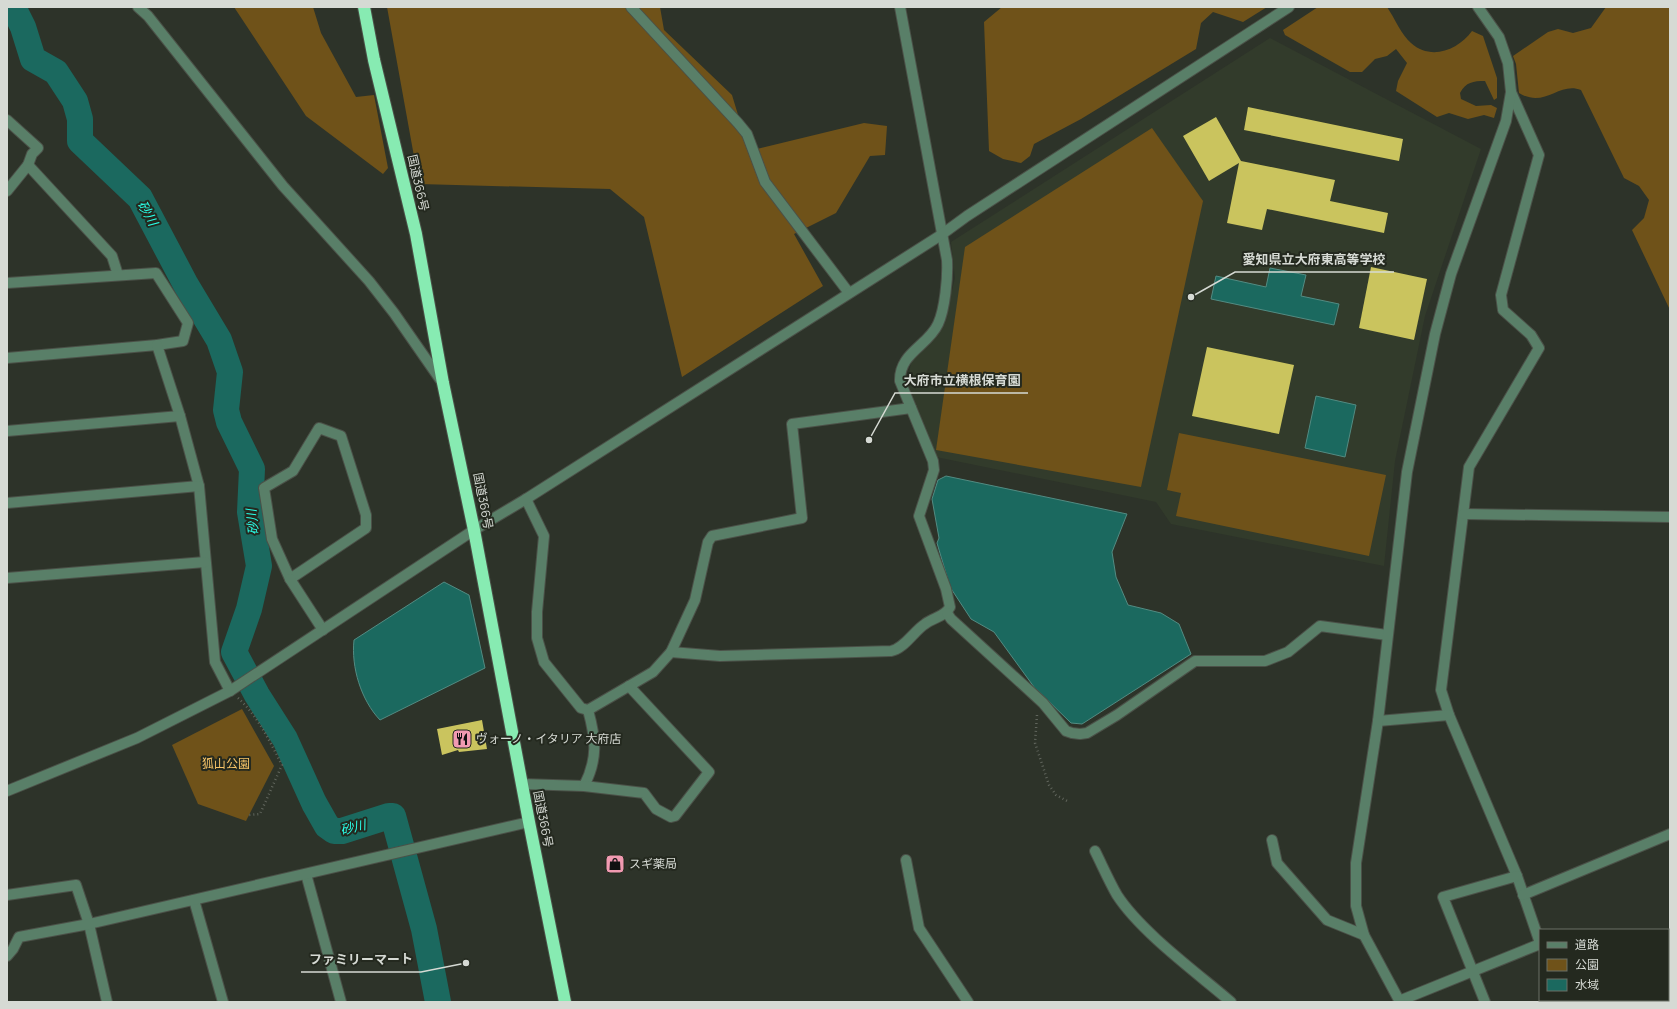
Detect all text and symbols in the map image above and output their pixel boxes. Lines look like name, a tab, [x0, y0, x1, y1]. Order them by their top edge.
street label: 国道366号	[404, 153, 433, 213]
water label: 砂川	[134, 197, 163, 230]
callout: 愛知県立大府東高等学校	[1235, 247, 1394, 272]
text: 愛知県立大府東高等学校	[1242, 250, 1386, 268]
callout: 大府市立横根保育園	[895, 368, 1028, 393]
text: 大府市立横根保育園	[903, 371, 1021, 389]
street label: 国道366号	[470, 471, 497, 531]
water label: 砂川	[241, 506, 262, 536]
restaurant icon: ヴォーノ・イタリア 大府店	[451, 728, 473, 750]
place label: ヴォーノ・イタリア 大府店	[476, 730, 621, 747]
park label: 狐山公園	[202, 755, 250, 772]
street label: 国道366号	[530, 789, 557, 849]
water label: 砂川	[338, 815, 370, 839]
shop icon: スギ薬局	[604, 853, 626, 875]
place label: スギ薬局	[629, 855, 677, 872]
legend	[1539, 929, 1669, 1001]
text: 道路	[1575, 936, 1599, 953]
callout: ファミリーマート	[301, 947, 421, 972]
text: ファミリーマート	[309, 950, 413, 968]
text: 公園	[1575, 956, 1599, 973]
text: 水域	[1575, 976, 1599, 993]

